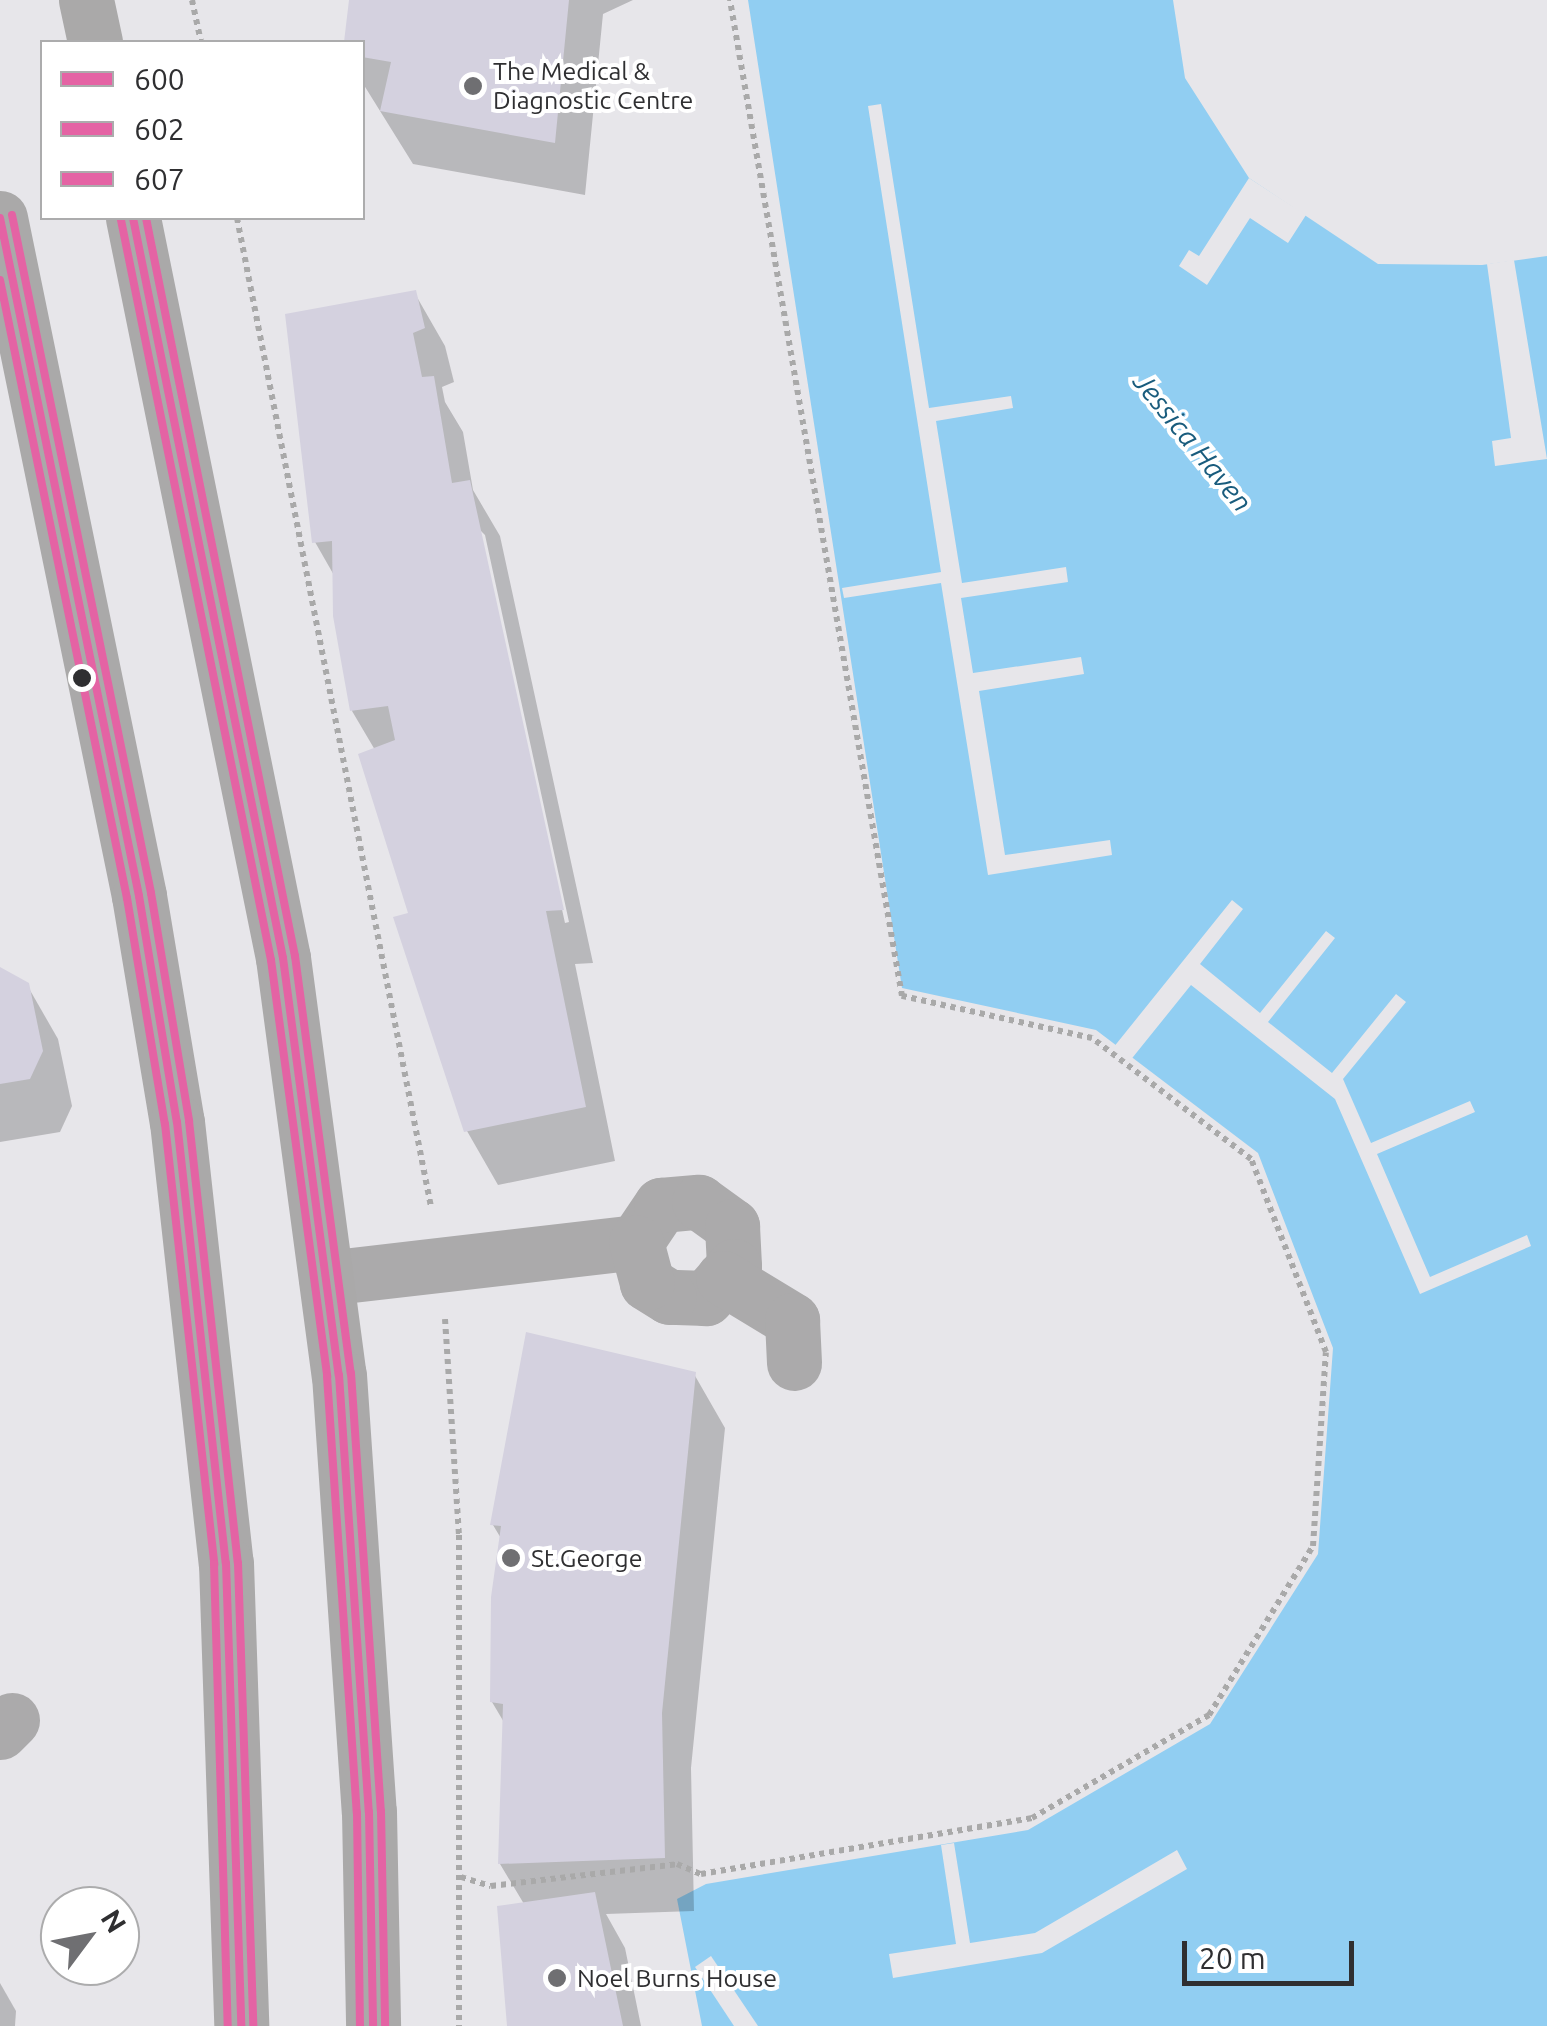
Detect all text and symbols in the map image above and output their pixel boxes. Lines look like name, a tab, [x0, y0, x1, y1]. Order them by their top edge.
legend	[40, 40, 365, 220]
place label: The Medical & Diagnostic Centre	[493, 57, 693, 116]
text: 600	[134, 62, 185, 96]
marker: The Medical & Diagnostic Centre	[462, 75, 484, 97]
text: 602	[134, 112, 185, 146]
text: 607	[134, 162, 185, 196]
water label: Jessica Haven	[1127, 366, 1259, 518]
unlabelled marker	[72, 668, 92, 688]
place label: St.George	[531, 1543, 642, 1573]
marker: St.George	[500, 1547, 522, 1569]
north arrow	[40, 1886, 140, 1986]
text: N	[95, 1904, 133, 1938]
scale bar	[1187, 1921, 1360, 1983]
text: 20 m	[1199, 1941, 1266, 1975]
place label: Noel Burns House	[577, 1963, 777, 1993]
marker: Noel Burns House	[546, 1967, 568, 1989]

